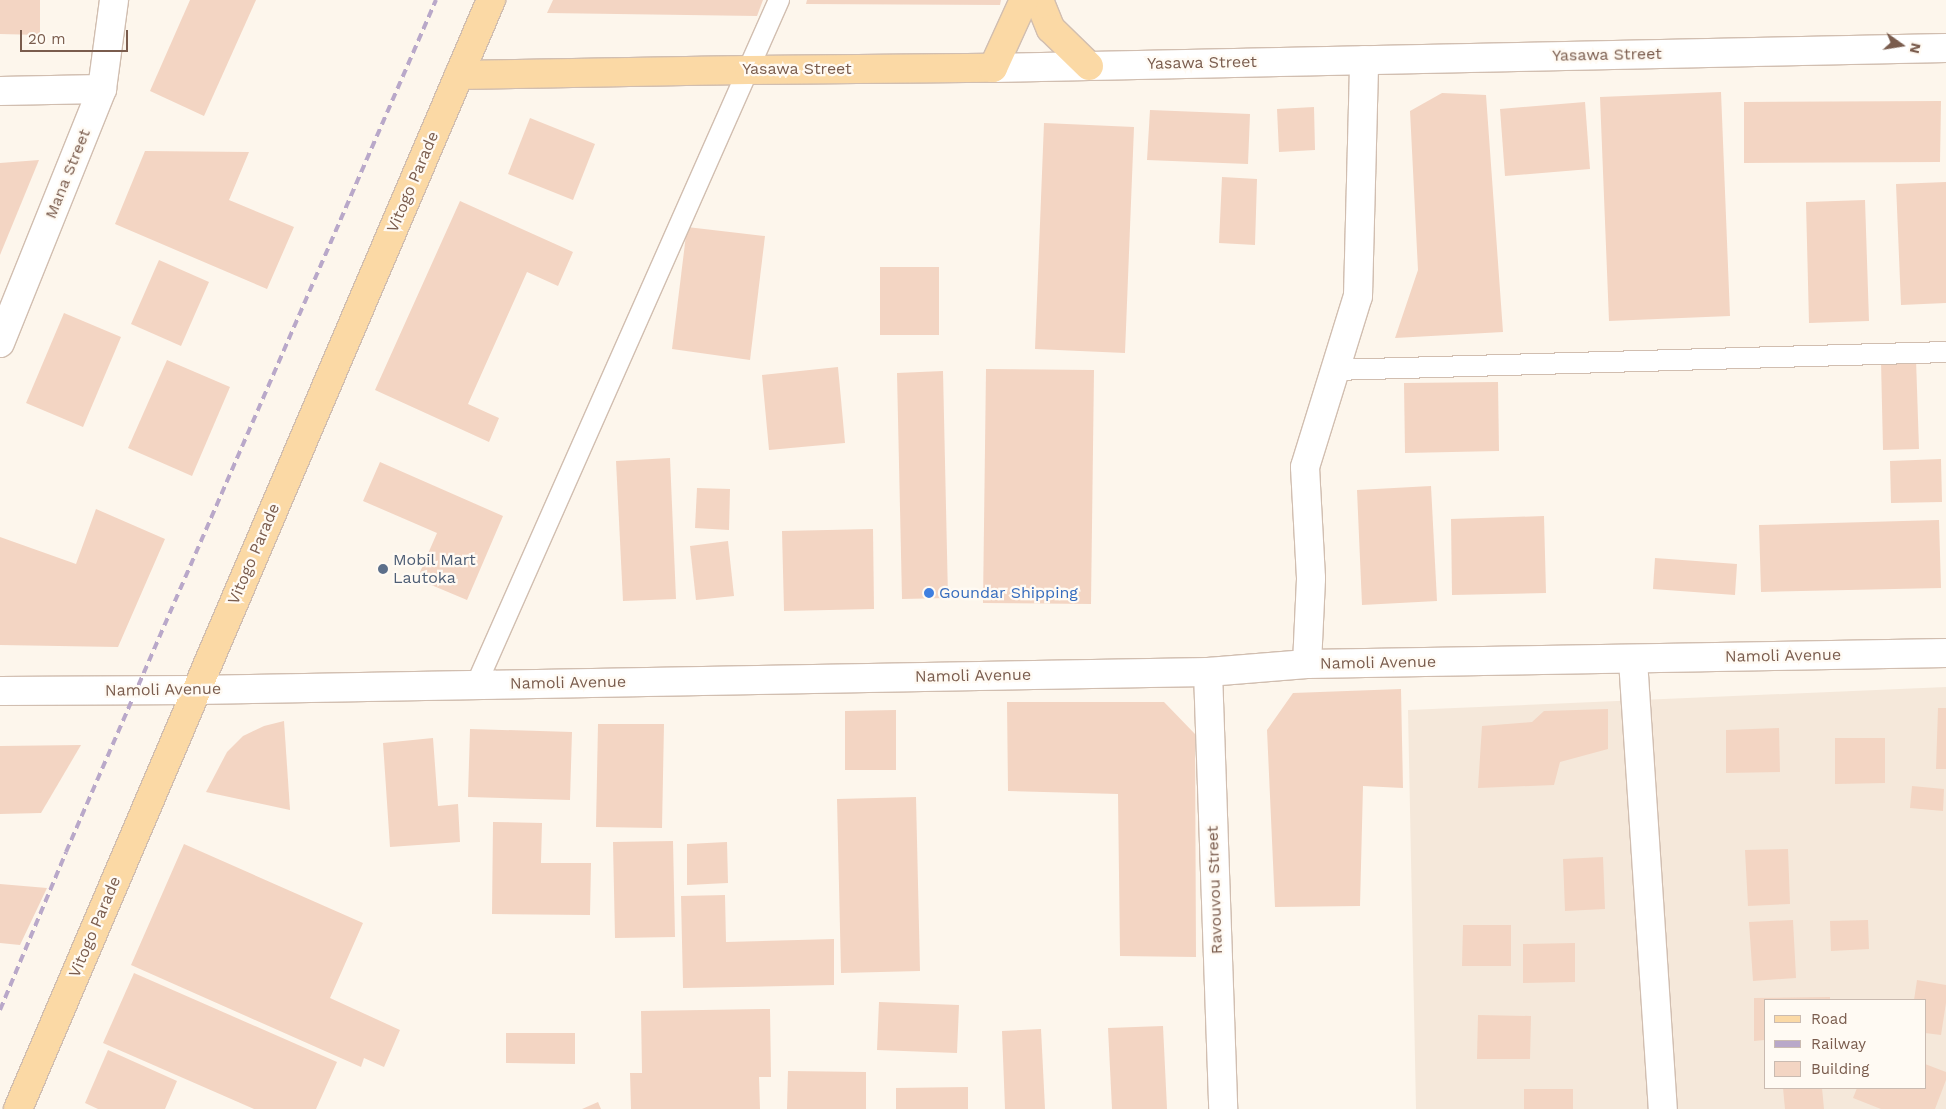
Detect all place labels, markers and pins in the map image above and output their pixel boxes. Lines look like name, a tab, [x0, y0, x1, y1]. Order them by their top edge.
place label: Mobil Mart Lautoka	[393, 550, 476, 588]
marker: Mobil Mart Lautoka	[377, 563, 389, 575]
place label: Goundar Shipping	[939, 583, 1078, 603]
marker: Goundar Shipping	[923, 587, 935, 599]

